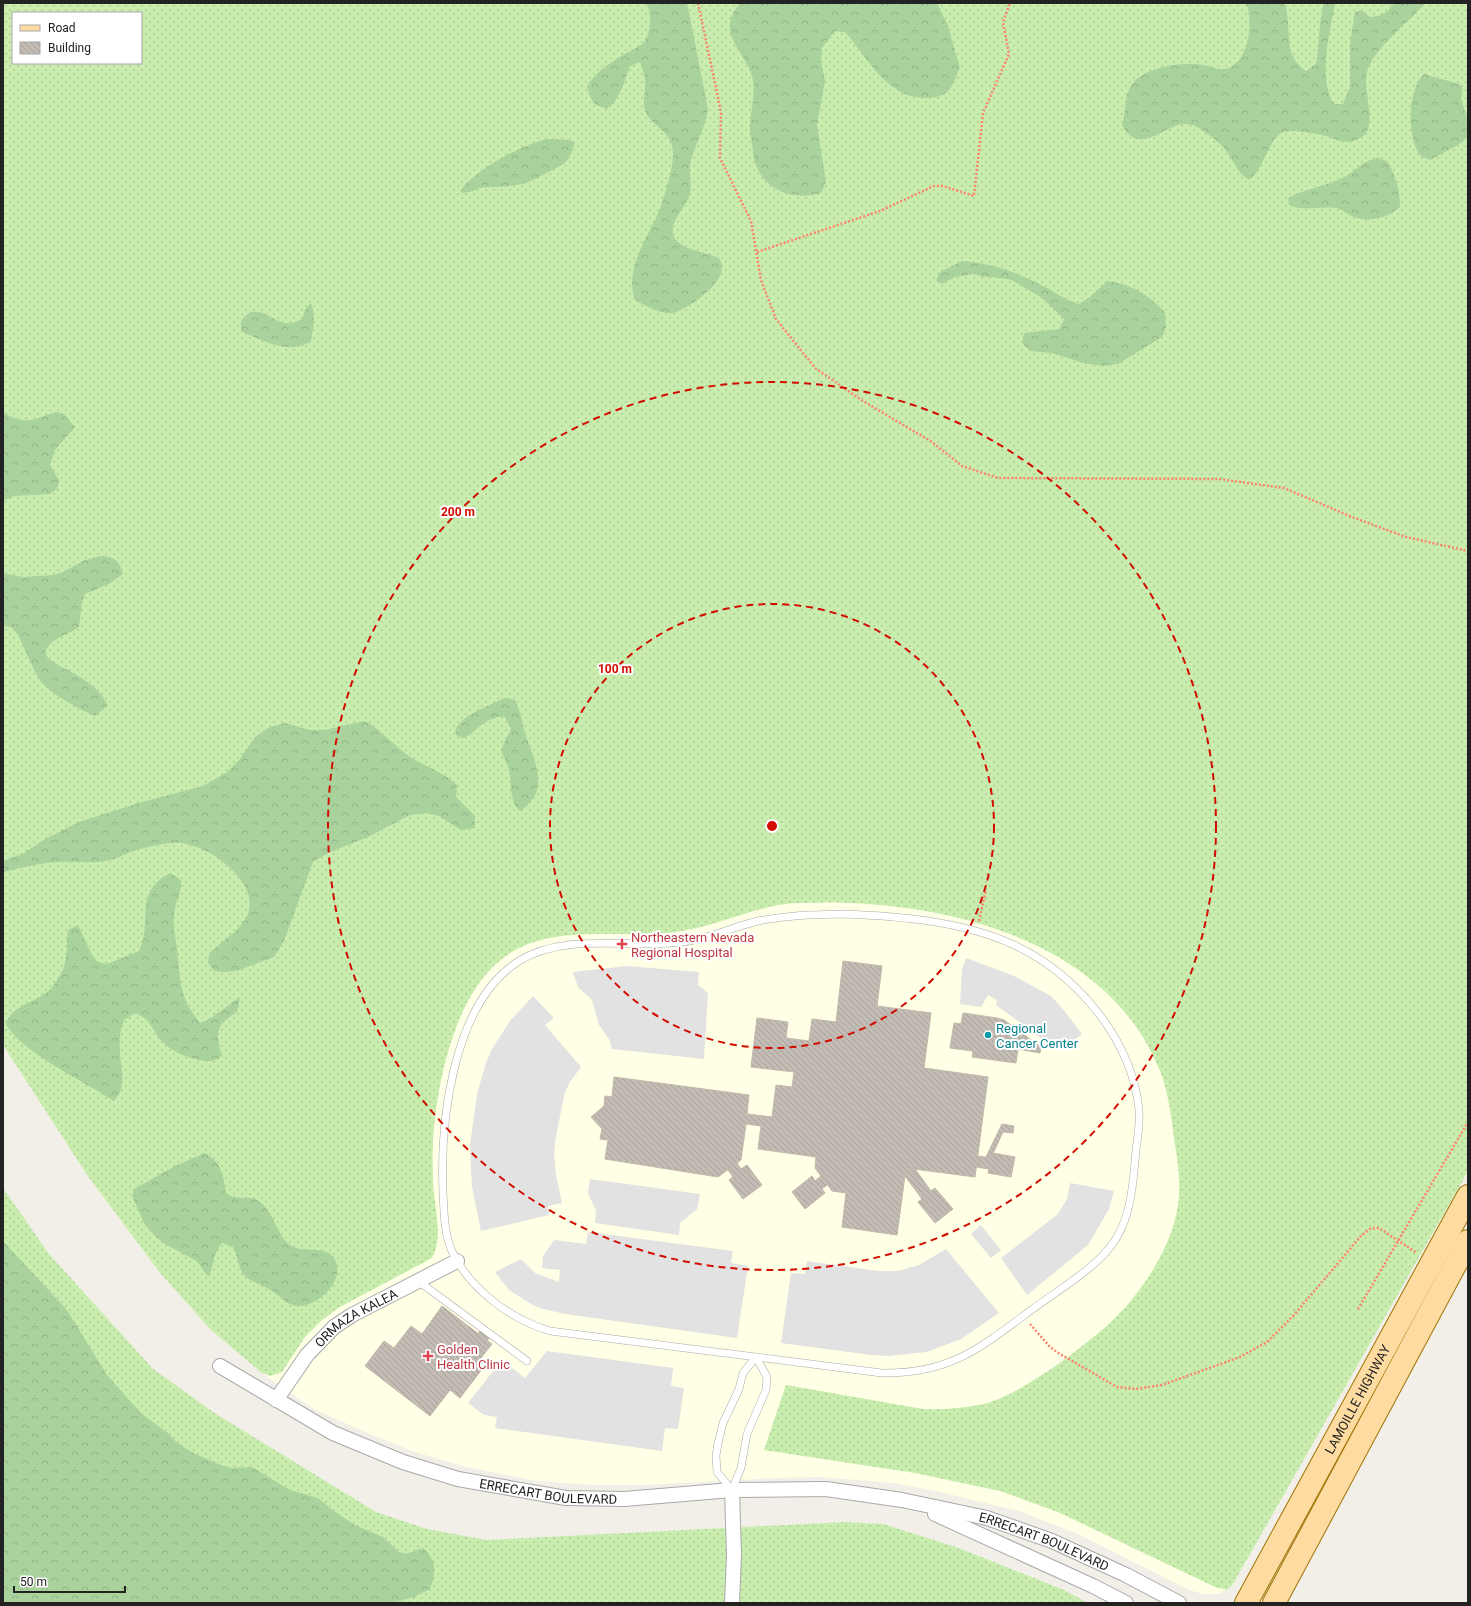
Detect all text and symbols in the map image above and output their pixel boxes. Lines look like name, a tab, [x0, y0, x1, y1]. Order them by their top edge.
legend	[12, 12, 142, 64]
text: Road	[48, 21, 76, 35]
text: Building	[48, 41, 91, 55]
text: 200 m	[441, 505, 475, 519]
text: 100 m	[598, 662, 632, 676]
centre of rings	[765, 819, 779, 833]
place label: Northeastern Nevada Regional Hospital	[631, 930, 754, 960]
marker: Northeastern Nevada Regional Hospital	[616, 938, 628, 950]
place label: Regional Cancer Center	[996, 1021, 1079, 1051]
marker: Regional Cancer Center	[983, 1030, 993, 1040]
street label: ORMAZA KALEA	[312, 1285, 400, 1350]
place label: Golden Health Clinic	[437, 1342, 510, 1372]
street label: LAMOILLE HIGHWAY	[1321, 1342, 1393, 1456]
marker: Golden Health Clinic	[422, 1350, 434, 1362]
street label: ERRECART BOULEVARD	[478, 1475, 617, 1506]
street label: ERRECART BOULEVARD	[978, 1509, 1111, 1574]
scale bar	[14, 1568, 125, 1594]
text: 50 m	[20, 1575, 47, 1589]

